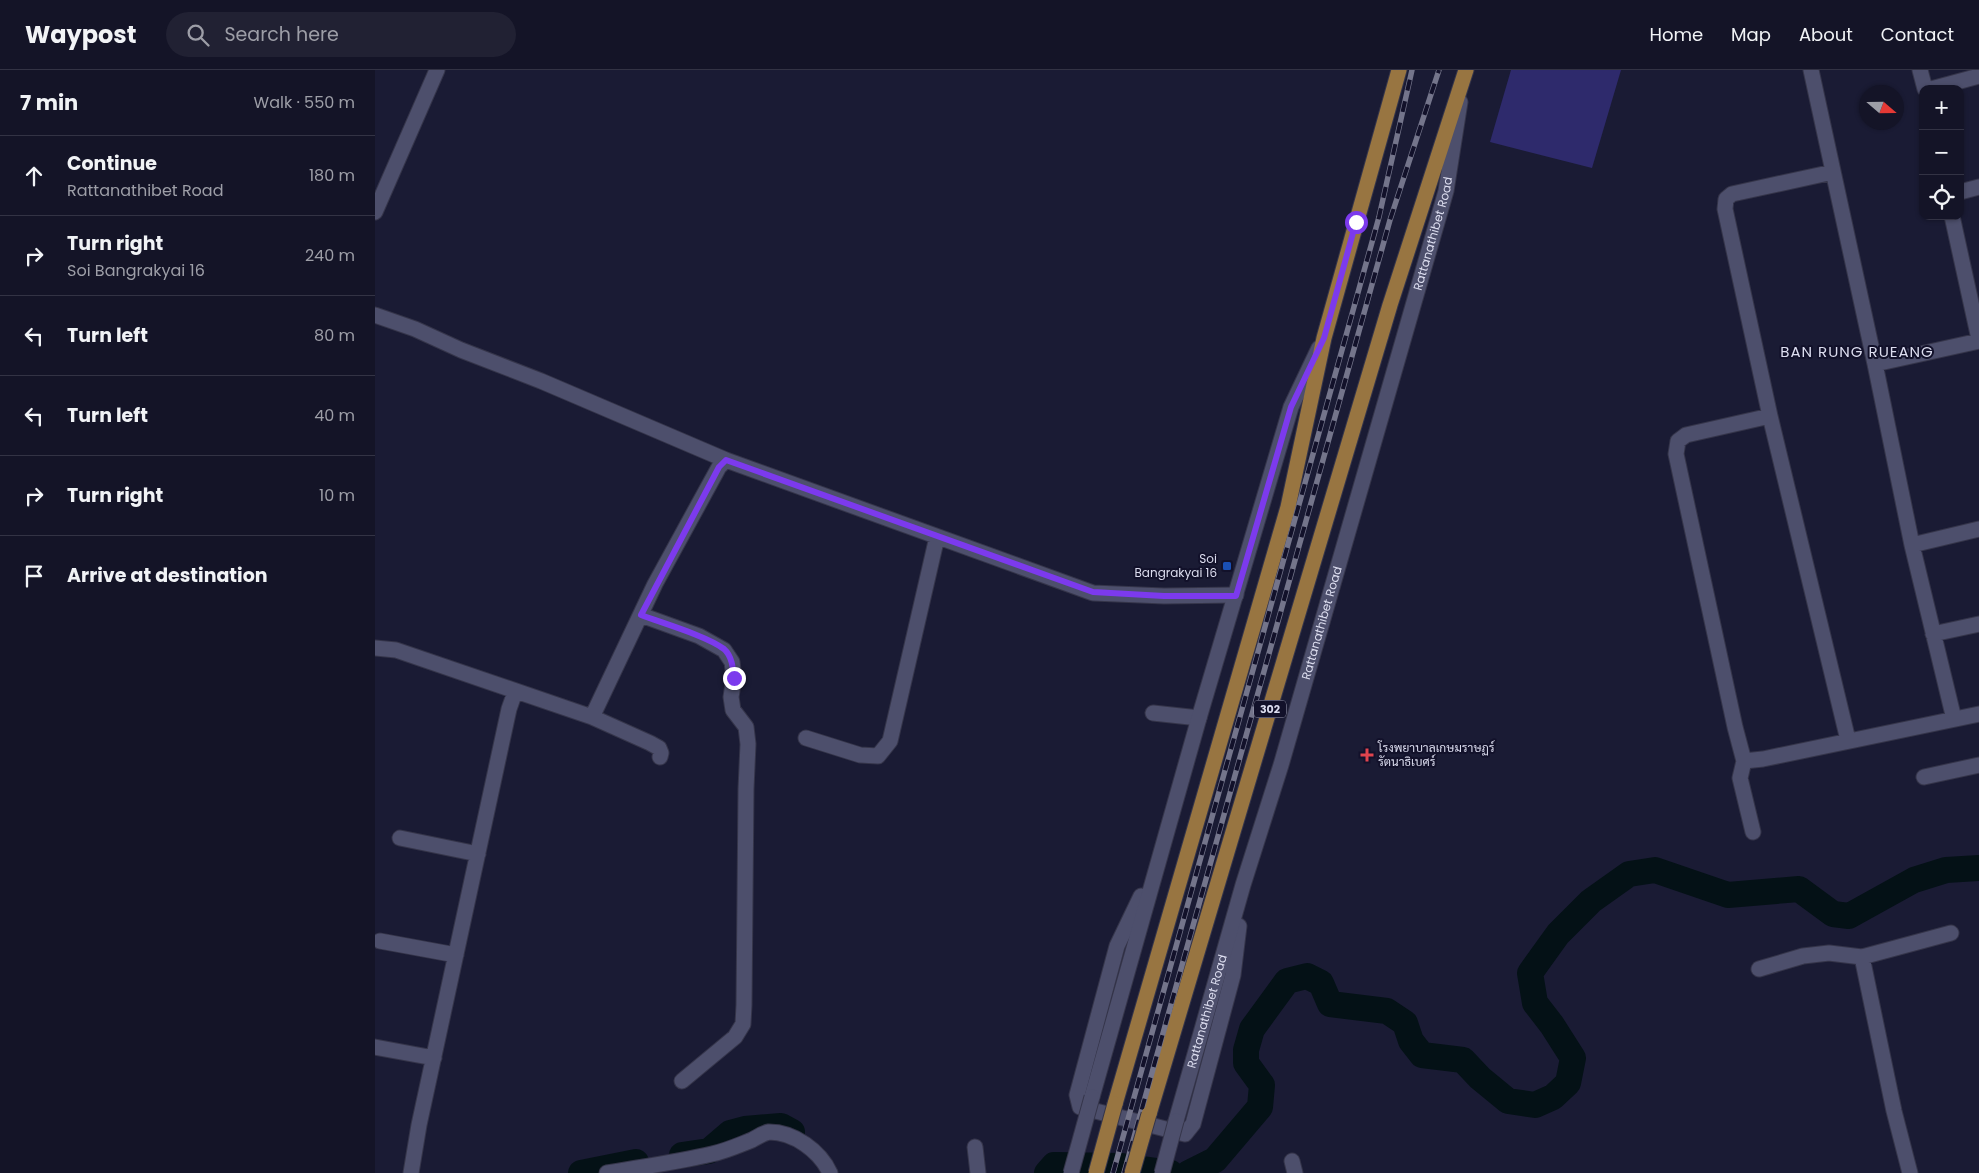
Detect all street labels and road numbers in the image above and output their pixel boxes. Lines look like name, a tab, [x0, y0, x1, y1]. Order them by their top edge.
street label: Rattanathibet Road	[1409, 175, 1456, 292]
street label: Rattanathibet Road	[1297, 564, 1346, 682]
road number: 302	[1254, 700, 1286, 718]
street label: Rattanathibet Road	[1182, 952, 1231, 1070]

